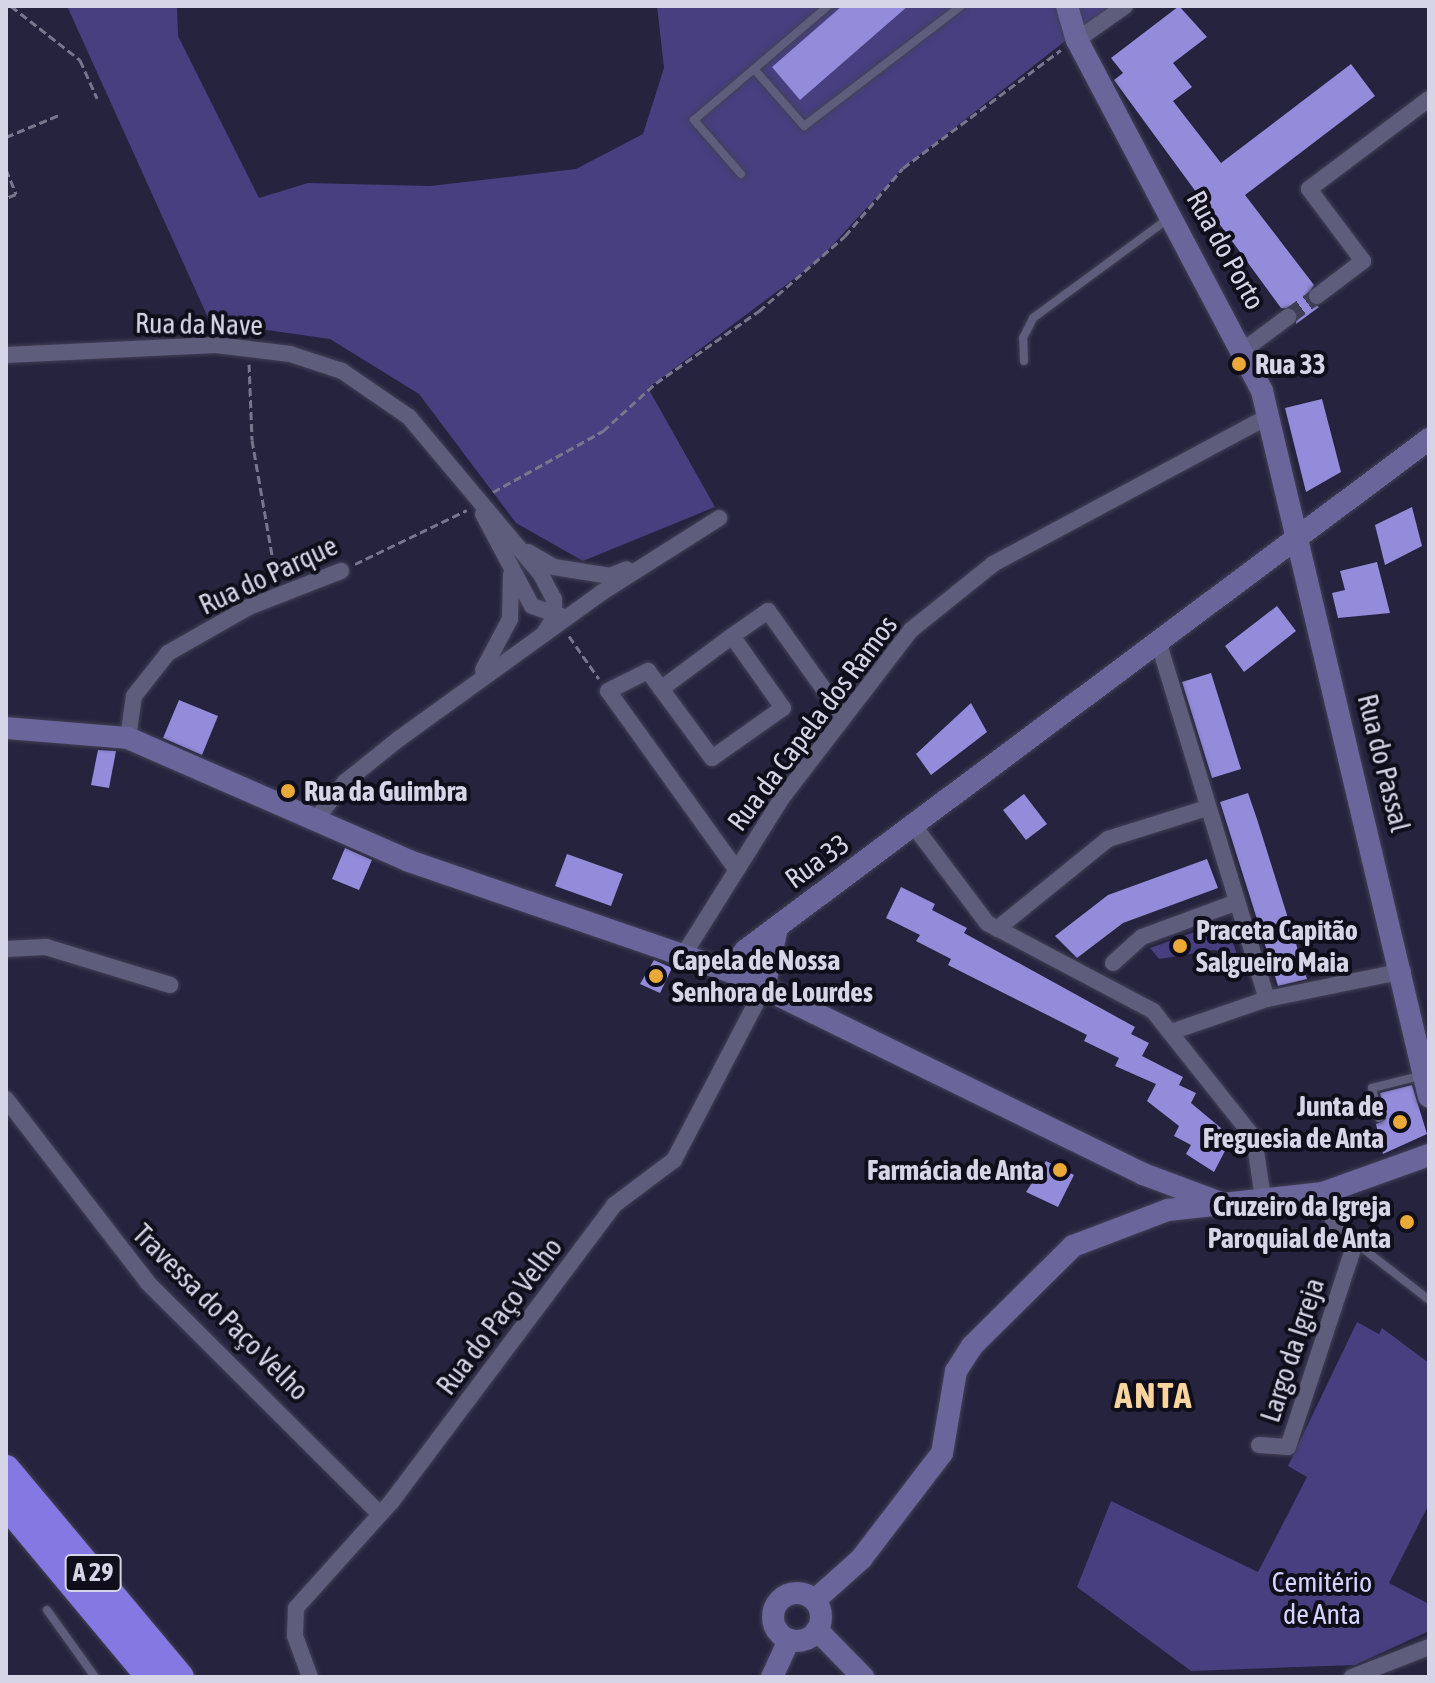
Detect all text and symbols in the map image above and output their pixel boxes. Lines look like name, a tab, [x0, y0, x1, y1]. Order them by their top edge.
street label: Rua do Porto	[1180, 185, 1272, 315]
street label: Rua da Nave	[135, 306, 263, 342]
place label: Rua 33	[1255, 347, 1326, 381]
marker: Rua 33	[1230, 355, 1248, 373]
street label: Rua do Parque	[194, 528, 342, 622]
street label: Rua da Capela dos Ramos	[720, 609, 904, 837]
street label: Rua do Passal	[1351, 691, 1417, 835]
place label: Rua da Guimbra	[304, 774, 467, 808]
marker: Rua da Guimbra	[279, 782, 297, 800]
street label: Rua 33	[779, 827, 855, 895]
place label: Praceta Capitão Salgueiro Maia	[1196, 913, 1358, 979]
marker: Praceta Capitão Salgueiro Maia	[1171, 937, 1189, 955]
place label: Capela de Nossa Senhora de Lourdes	[672, 943, 873, 1009]
marker: Capela de Nossa Senhora de Lourdes	[647, 967, 665, 985]
place label: Junta de Freguesia de Anta	[1203, 1089, 1384, 1155]
marker: Junta de Freguesia de Anta	[1391, 1113, 1409, 1131]
place label: Farmácia de Anta	[867, 1153, 1044, 1187]
marker: Farmácia de Anta	[1051, 1161, 1069, 1179]
place label: Cruzeiro da Igreja Paroquial de Anta	[1208, 1189, 1391, 1255]
marker: Cruzeiro da Igreja Paroquial de Anta	[1398, 1213, 1416, 1231]
street label: Travessa do Paço Velho	[126, 1217, 316, 1407]
street label: Rua do Paço Velho	[429, 1231, 569, 1401]
street label: Largo da Igreja	[1253, 1274, 1331, 1426]
district label: ANTA	[1115, 1374, 1193, 1418]
road number: A 29	[63, 1551, 123, 1595]
park label: Cemitério de Anta	[1272, 1565, 1372, 1631]

